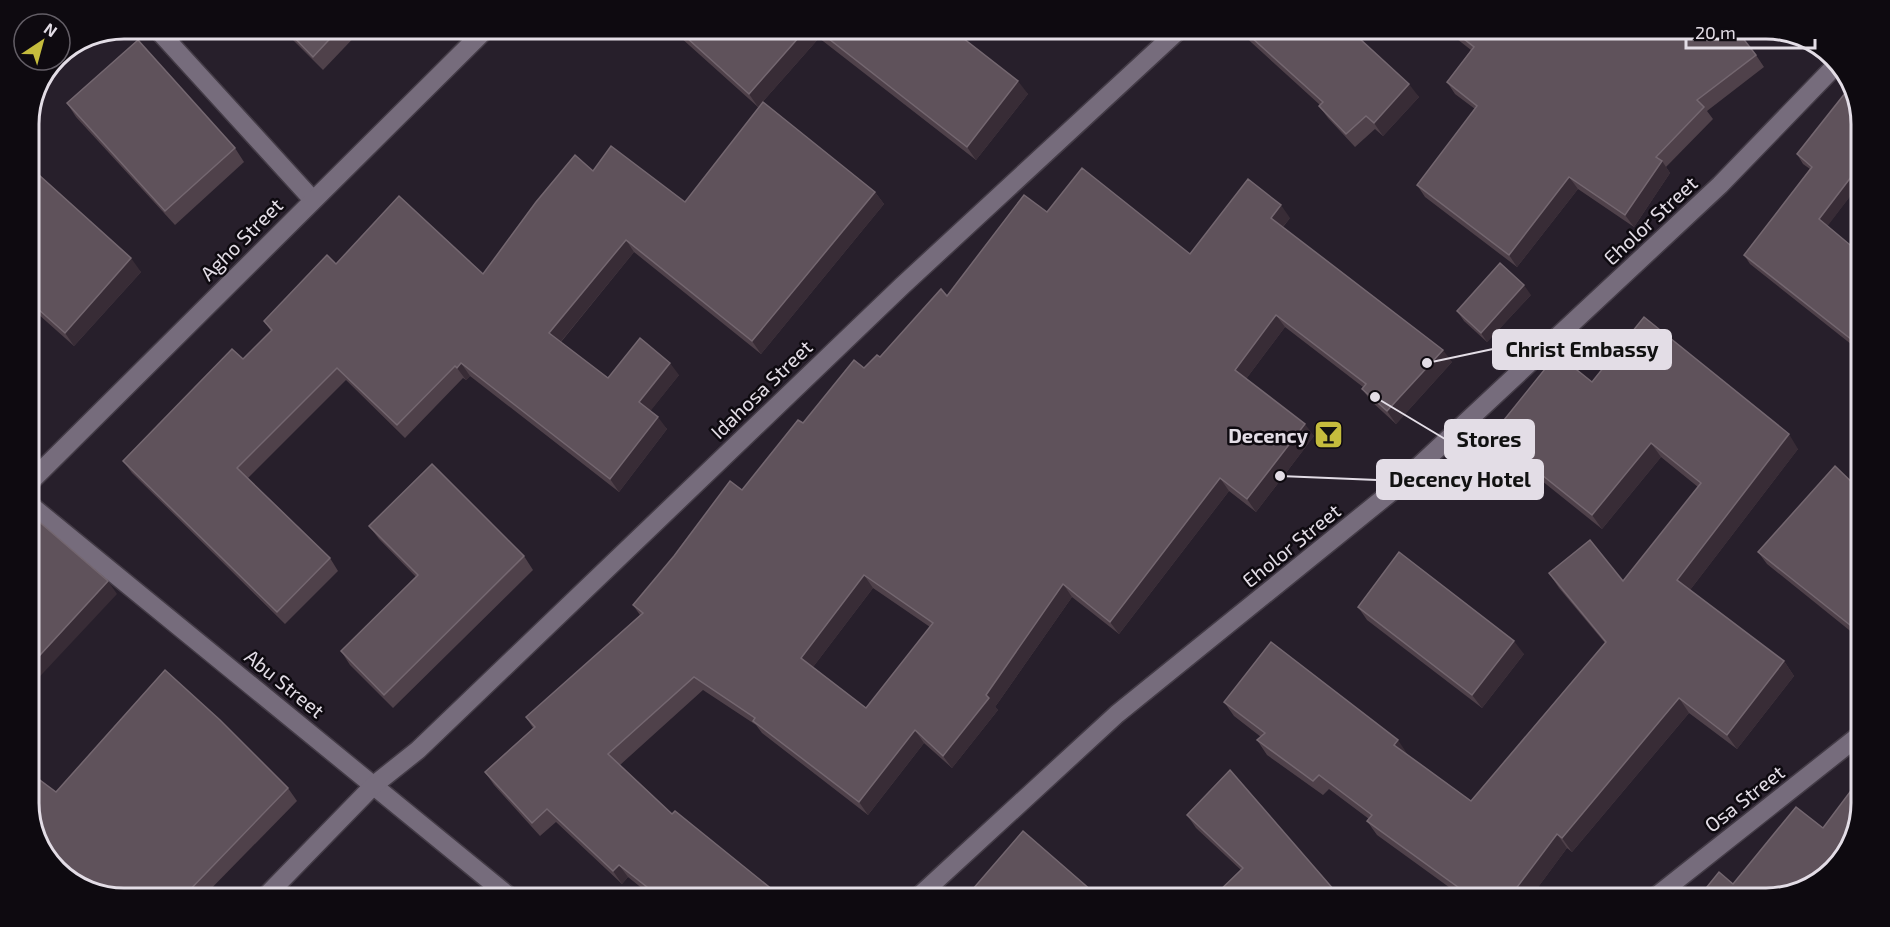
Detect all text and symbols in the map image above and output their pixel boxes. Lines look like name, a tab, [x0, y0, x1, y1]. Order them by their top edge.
north arrow	[12, 12, 72, 72]
scale bar	[1686, 12, 1815, 50]
text: N	[41, 18, 61, 41]
text: 20 m	[1695, 21, 1736, 43]
street label: Eholor Street	[1598, 170, 1702, 269]
street label: Agho Street	[195, 193, 287, 285]
callout: Christ Embassy	[1493, 330, 1671, 369]
street label: Idahosa Street	[705, 334, 817, 443]
text: Christ Embassy	[1505, 336, 1659, 362]
bar icon: Decency	[1313, 419, 1345, 451]
callout: Stores	[1445, 420, 1534, 459]
place label: Decency	[1228, 423, 1309, 448]
text: Stores	[1456, 426, 1522, 451]
callout: Decency Hotel	[1377, 460, 1543, 499]
text: Decency Hotel	[1389, 466, 1531, 492]
street label: Eholor Street	[1237, 498, 1345, 592]
street label: Abu Street	[240, 644, 330, 723]
street label: Osa Street	[1699, 759, 1789, 837]

